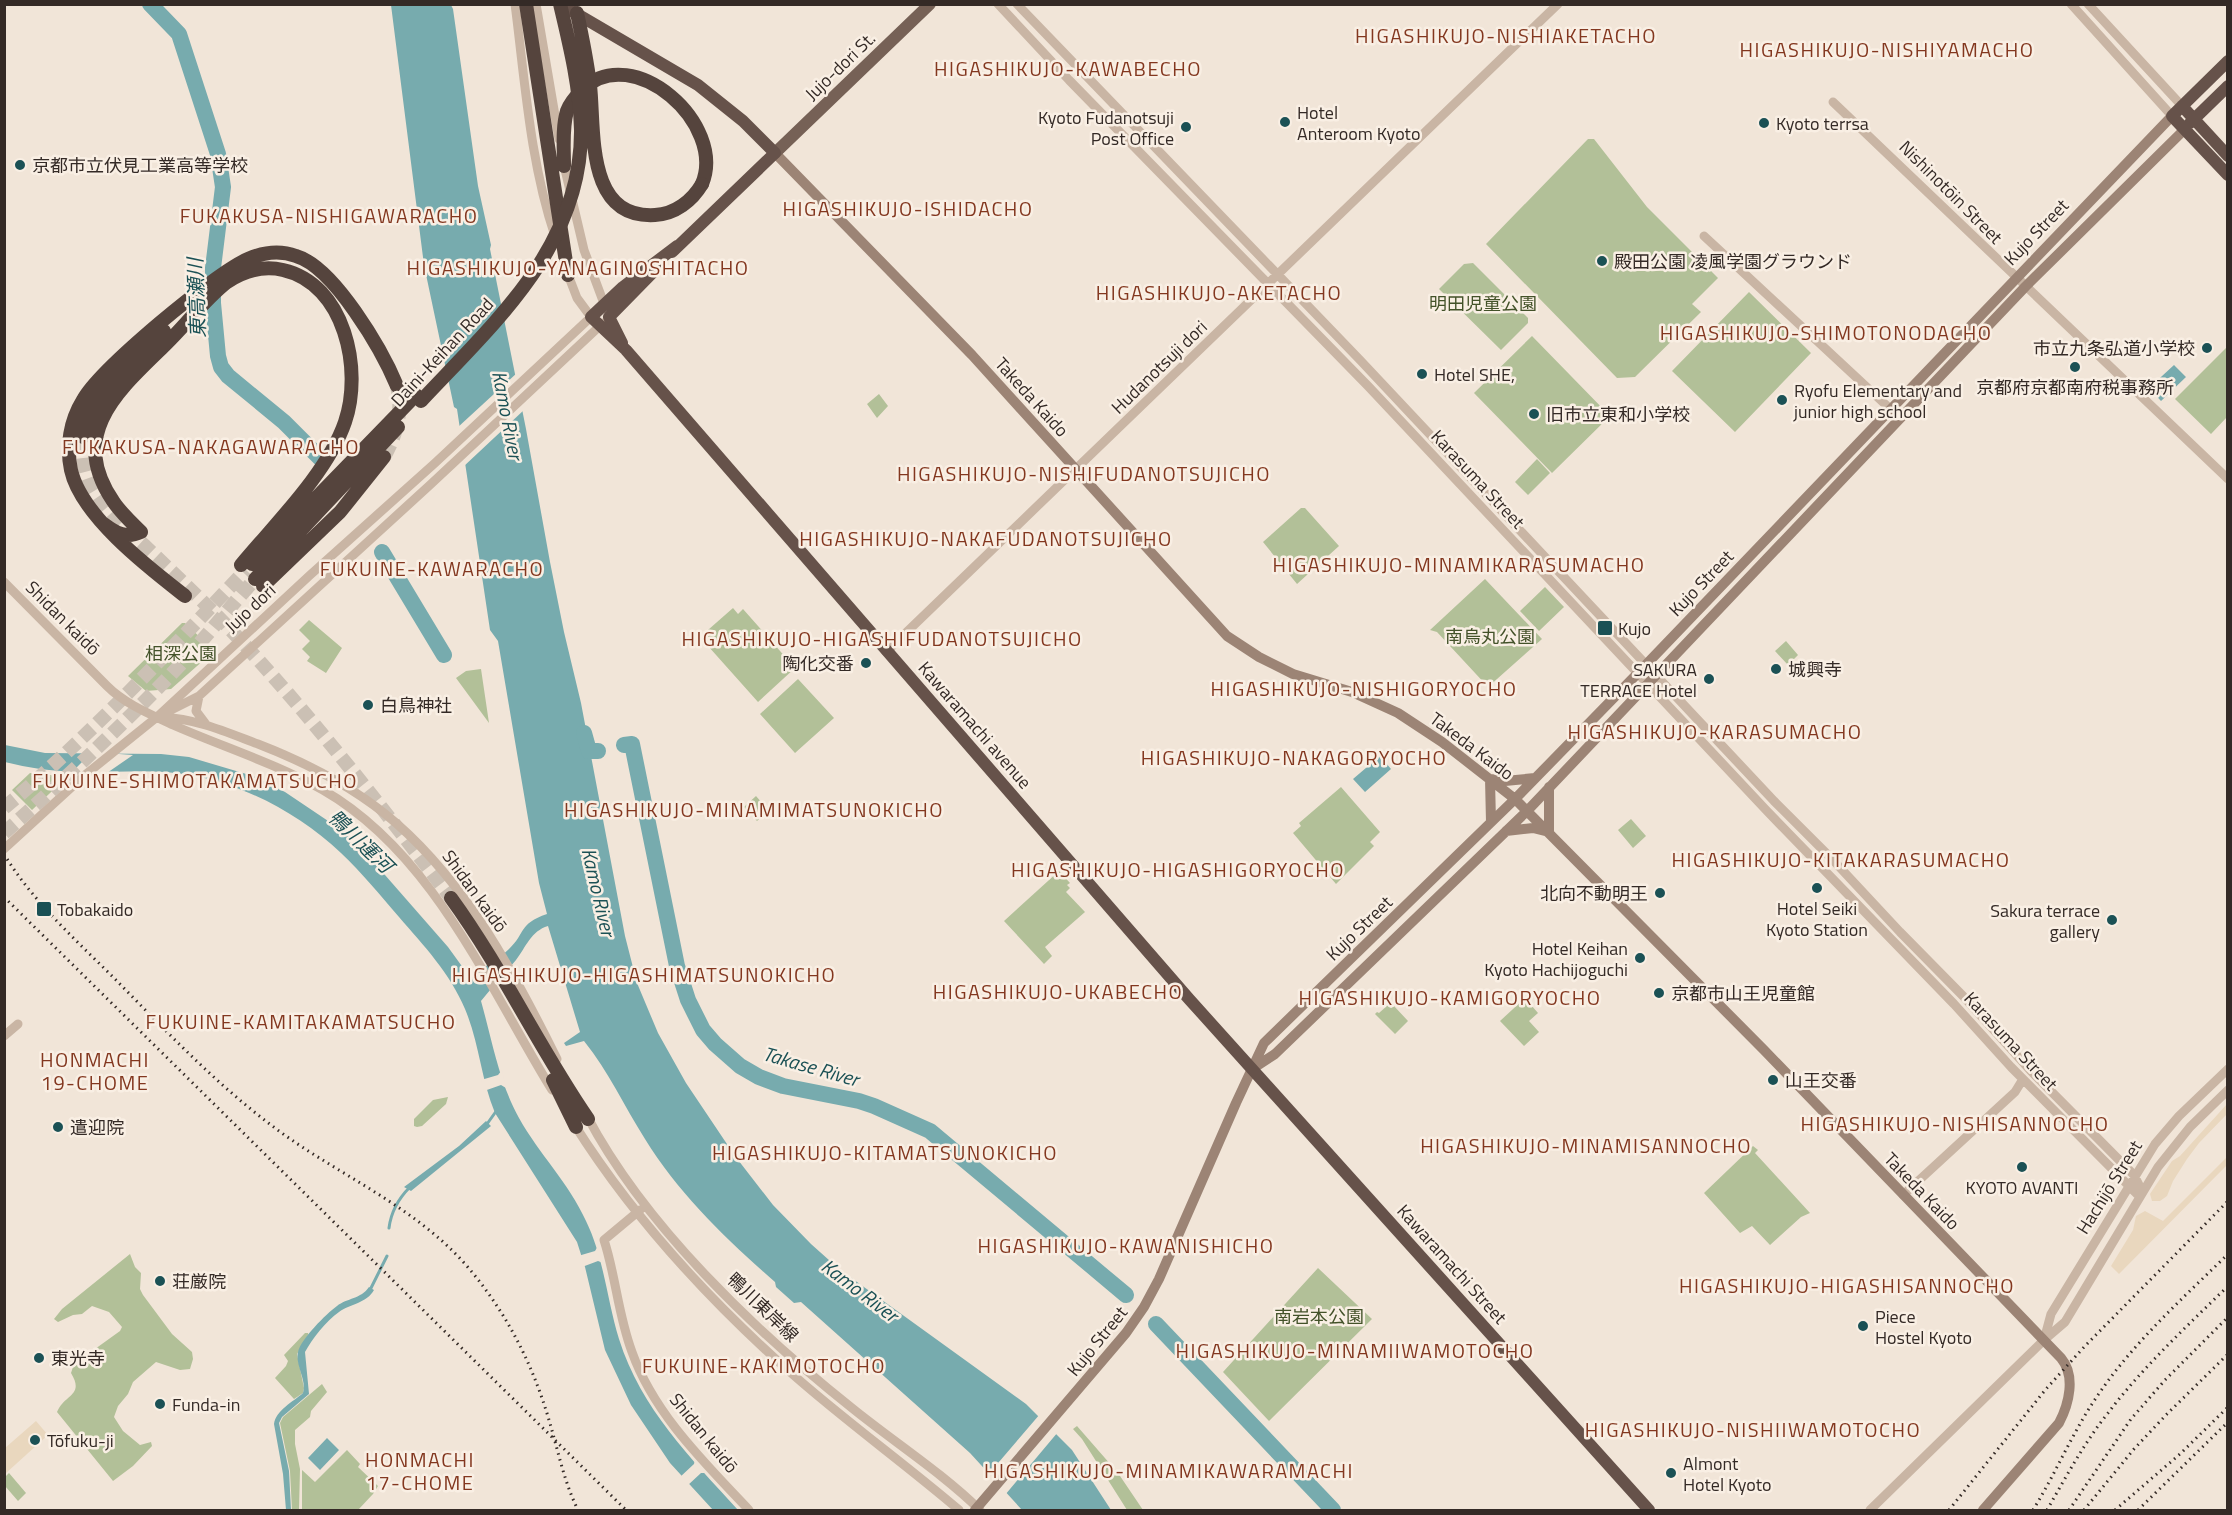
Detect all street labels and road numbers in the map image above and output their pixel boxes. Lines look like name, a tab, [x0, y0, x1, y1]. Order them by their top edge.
street label: Jujo-dori St.	[799, 25, 881, 107]
street label: Nishinotōin Street	[1893, 134, 2009, 250]
street label: Kujo Street	[1997, 192, 2075, 271]
street label: Daini-Keihan Road	[384, 291, 500, 413]
street label: Hudanotsuji dori	[1105, 314, 1213, 420]
street label: Takeda Kaido	[989, 351, 1075, 443]
street label: Karasuma Street	[1425, 423, 1532, 535]
street label: Kujo Street	[1662, 543, 1740, 622]
street label: Shidan kaidō	[19, 574, 107, 662]
street label: Jujo dori	[218, 577, 282, 639]
street label: Kawaramachi avenue	[912, 655, 1038, 795]
street label: Takeda Kaido	[1424, 705, 1520, 787]
street label: Shidan kaidō	[436, 844, 514, 938]
street label: Kujo Street	[1320, 889, 1399, 967]
street label: Karasuma Street	[1958, 985, 2065, 1097]
street label: Hachijō Street	[2069, 1134, 2149, 1239]
street label: Takeda Kaido	[1878, 1146, 1966, 1236]
street label: Kawaramachi Street	[1391, 1198, 1514, 1330]
street label: 鴨川東岸線	[721, 1266, 805, 1348]
street label: Kujo Street	[1060, 1300, 1134, 1382]
street label: Shidan kaidō	[663, 1387, 745, 1479]

